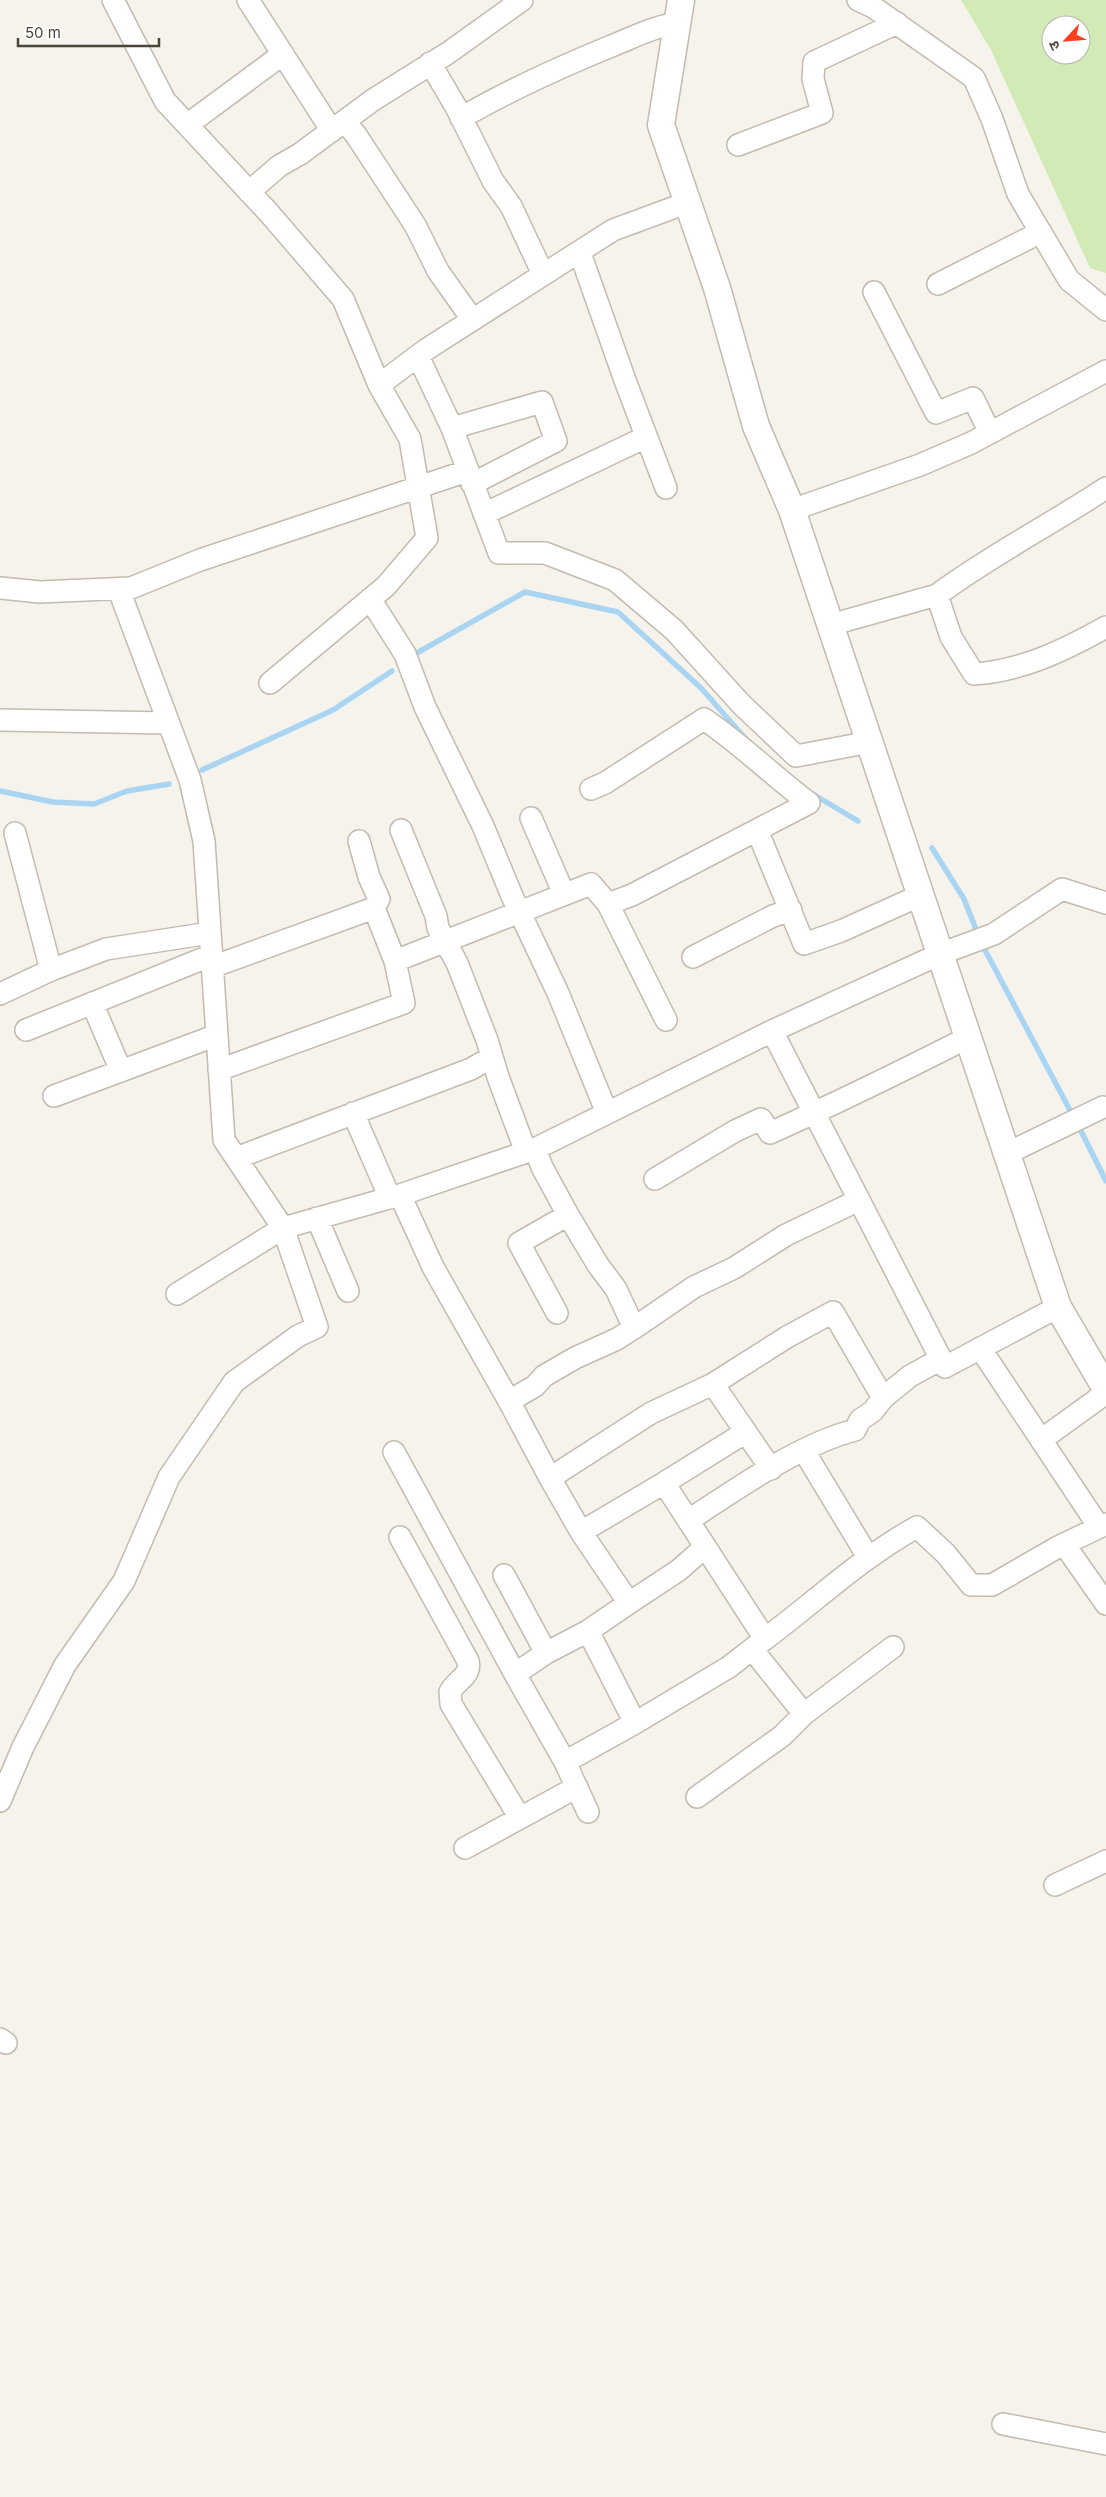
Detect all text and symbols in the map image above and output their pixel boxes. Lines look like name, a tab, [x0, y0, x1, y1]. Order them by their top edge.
scale bar	[18, 15, 159, 47]
north arrow	[1041, 15, 1091, 65]
text: 50 m	[25, 23, 61, 42]
text: उ	[1044, 38, 1063, 53]

